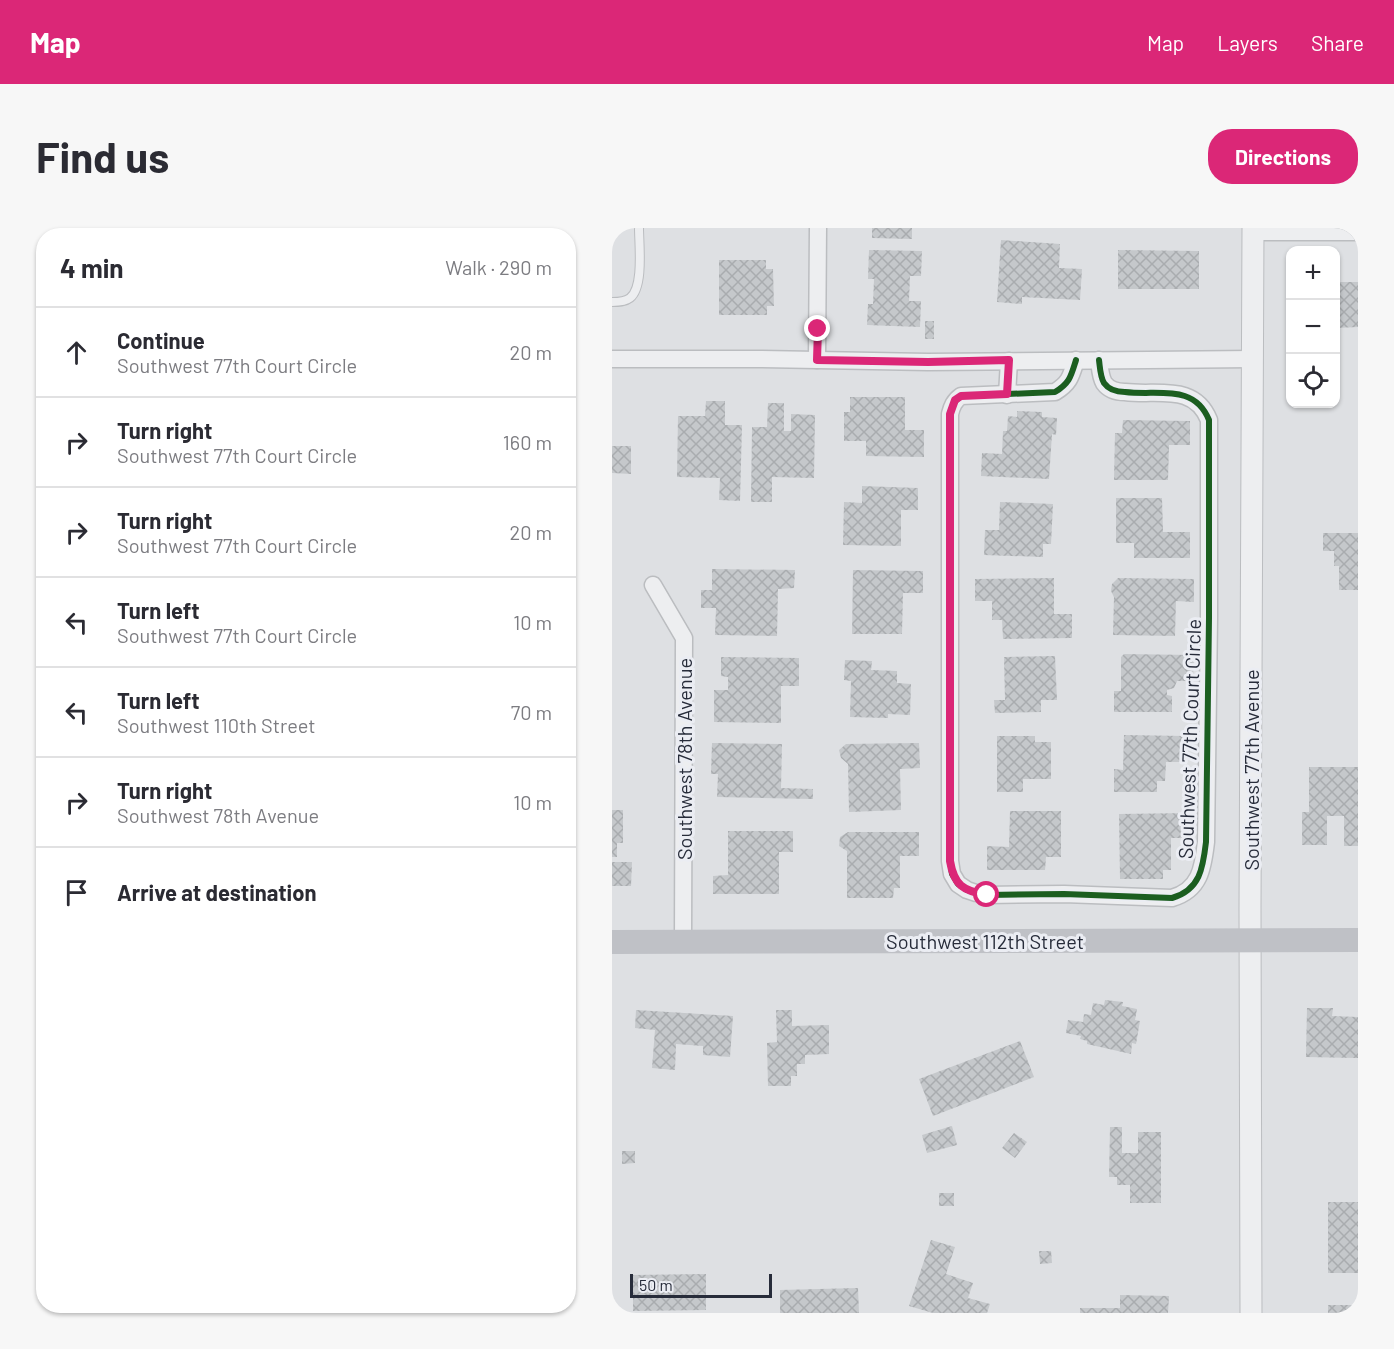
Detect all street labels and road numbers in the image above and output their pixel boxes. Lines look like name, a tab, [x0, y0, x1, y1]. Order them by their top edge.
street label: Southwest 77th Court Circle	[1173, 619, 1205, 859]
street label: Southwest 78th Avenue	[672, 658, 696, 860]
street label: Southwest 77th Avenue	[1239, 669, 1263, 871]
street label: Southwest 112th Street	[886, 929, 1084, 953]

